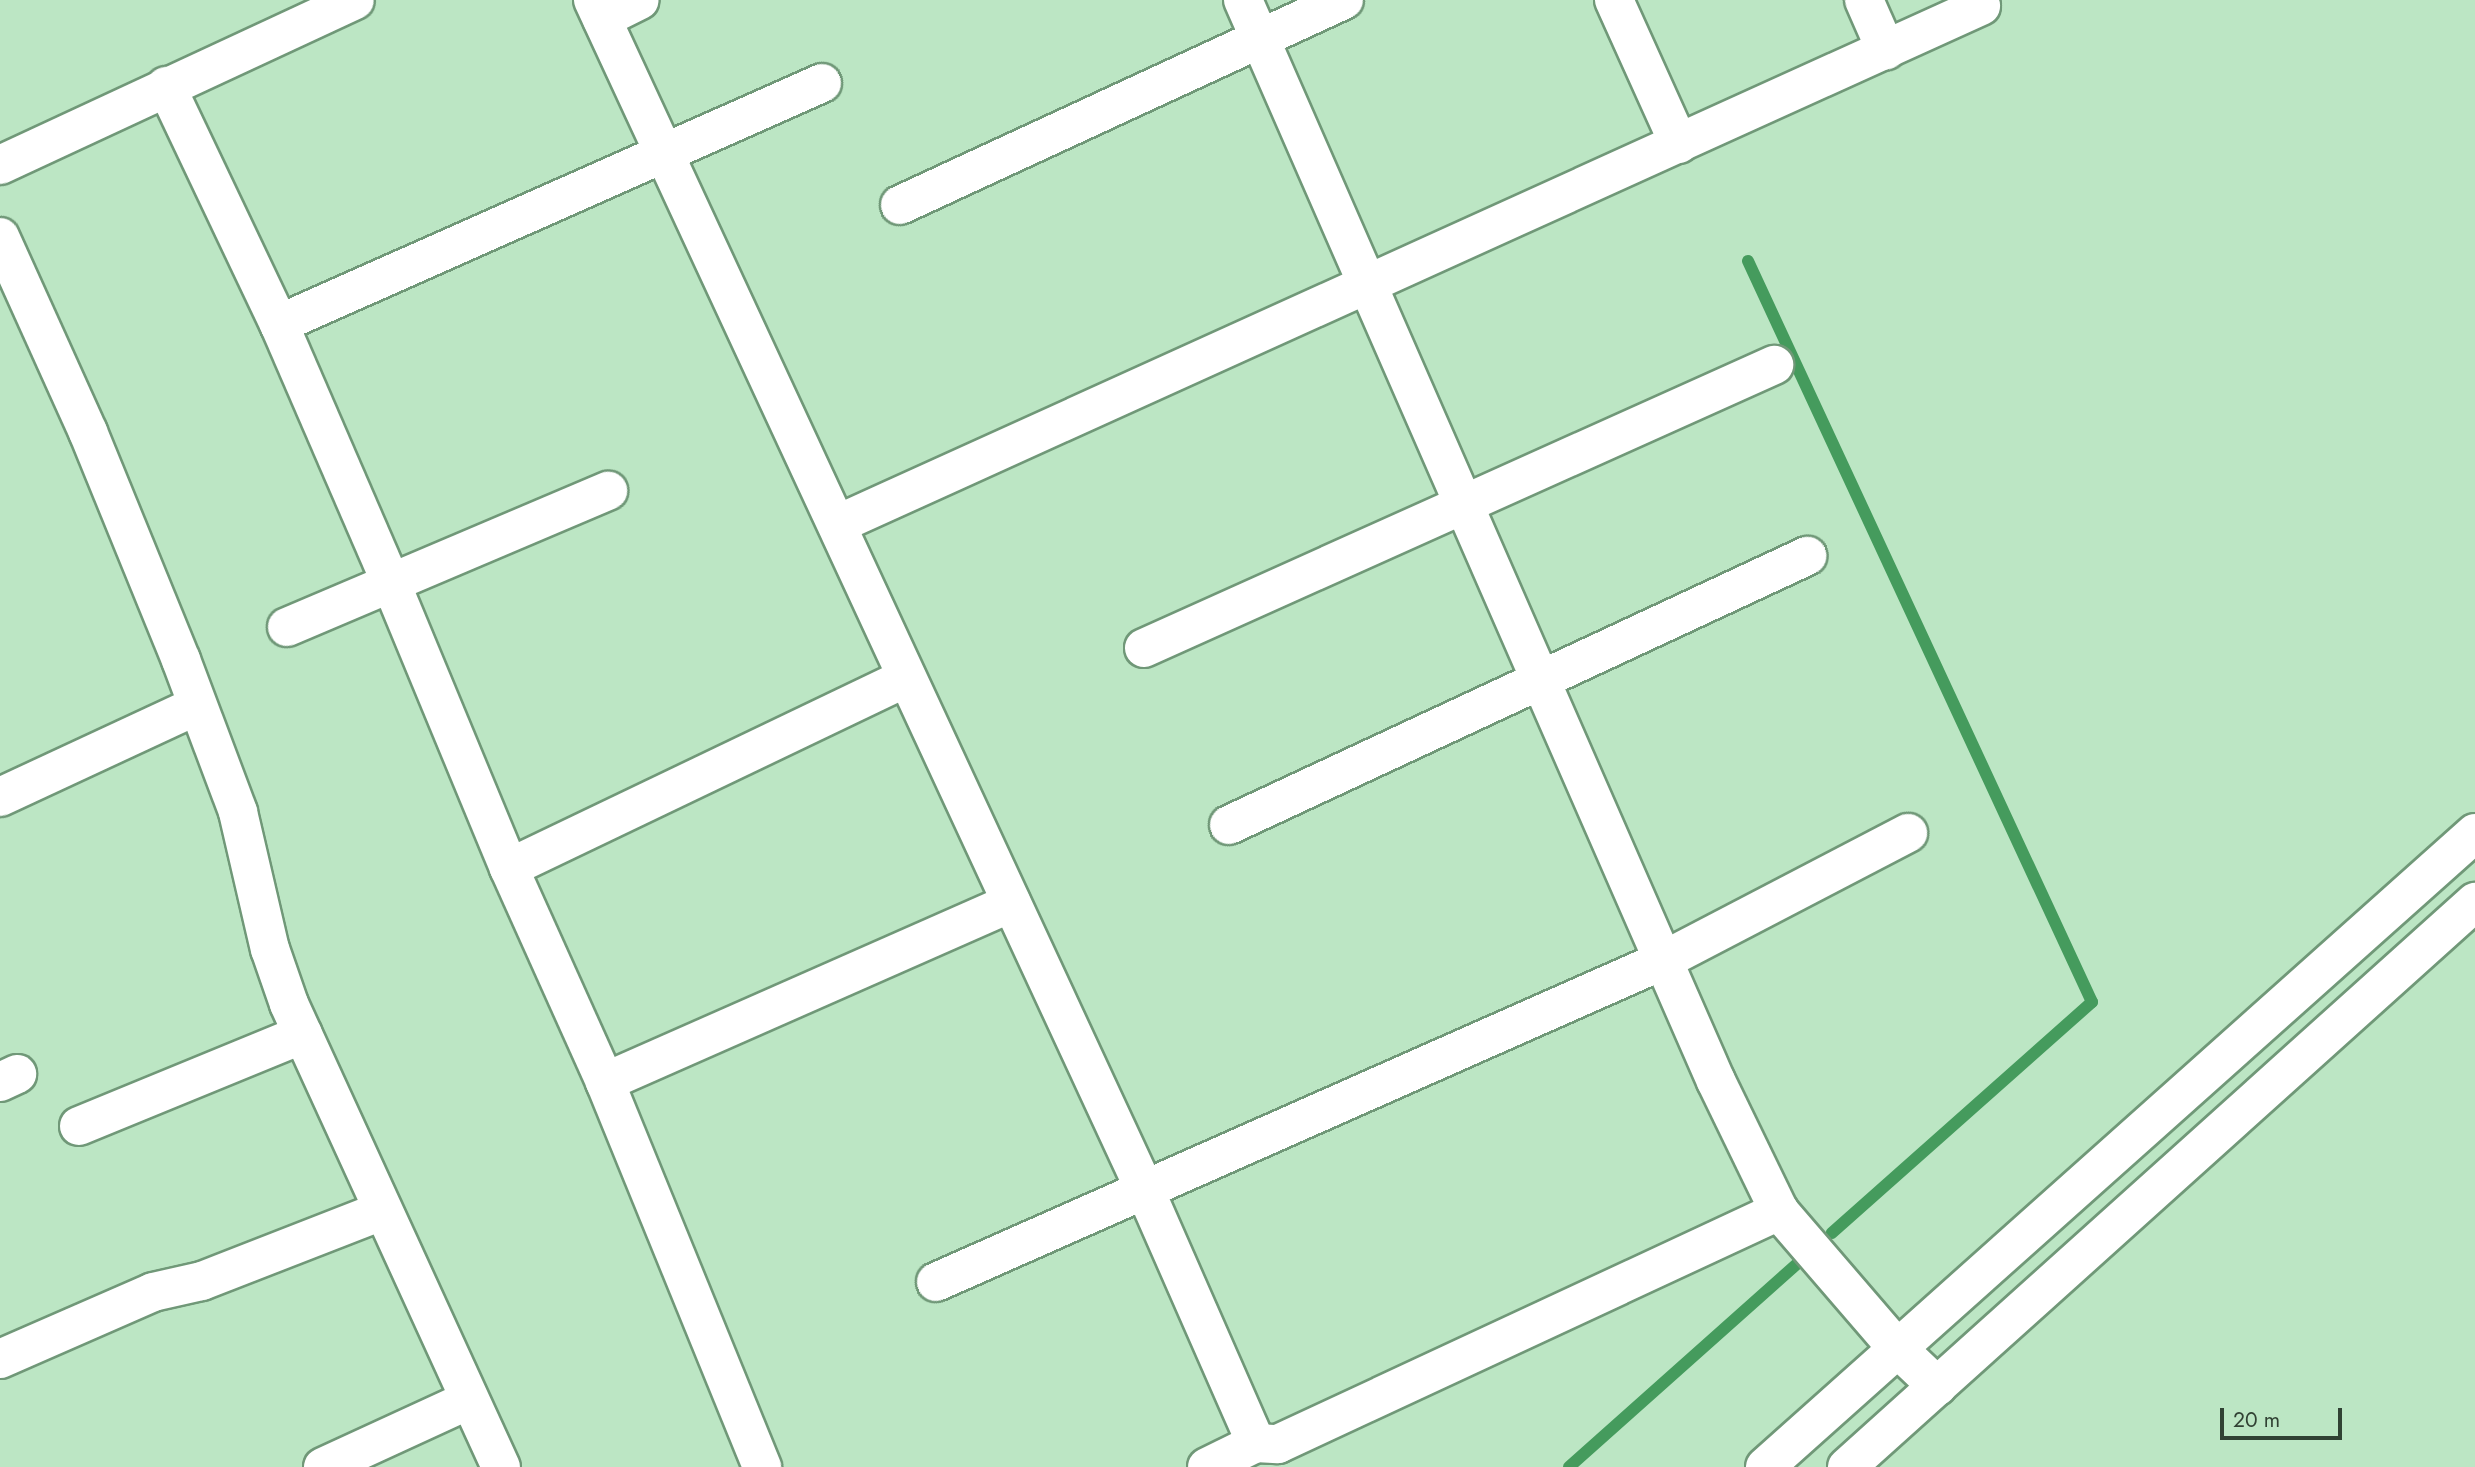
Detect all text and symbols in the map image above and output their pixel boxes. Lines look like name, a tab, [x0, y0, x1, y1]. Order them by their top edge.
scale bar	[2223, 1394, 2346, 1438]
text: 20 m	[2233, 1405, 2280, 1435]

